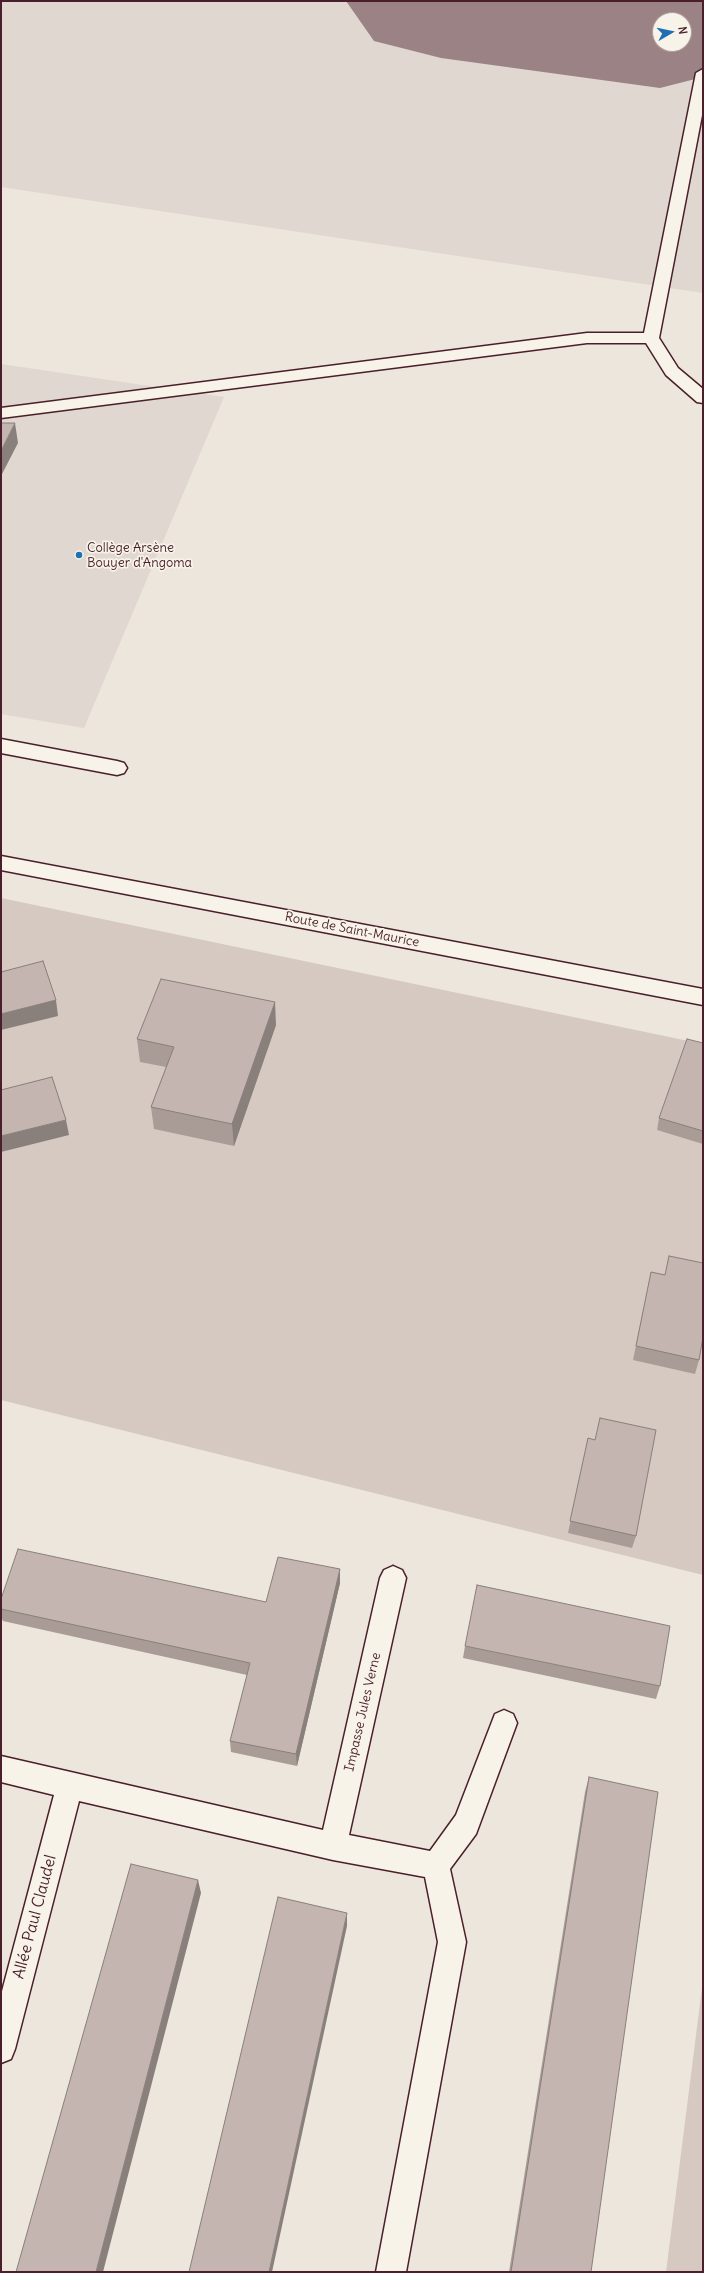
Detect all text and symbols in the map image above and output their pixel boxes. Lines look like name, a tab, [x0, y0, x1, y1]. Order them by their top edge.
north arrow	[652, 12, 692, 52]
text: N	[675, 25, 690, 35]
place label: Collège Arsène Bouyer d'Angoma	[87, 540, 192, 571]
marker: Collège Arsène Bouyer d'Angoma	[74, 550, 84, 560]
street label: Route de Saint-Maurice	[283, 909, 421, 951]
street label: Impasse Jules Verne	[342, 1651, 384, 1773]
street label: Allée Paul Claudel	[9, 1853, 61, 1981]

